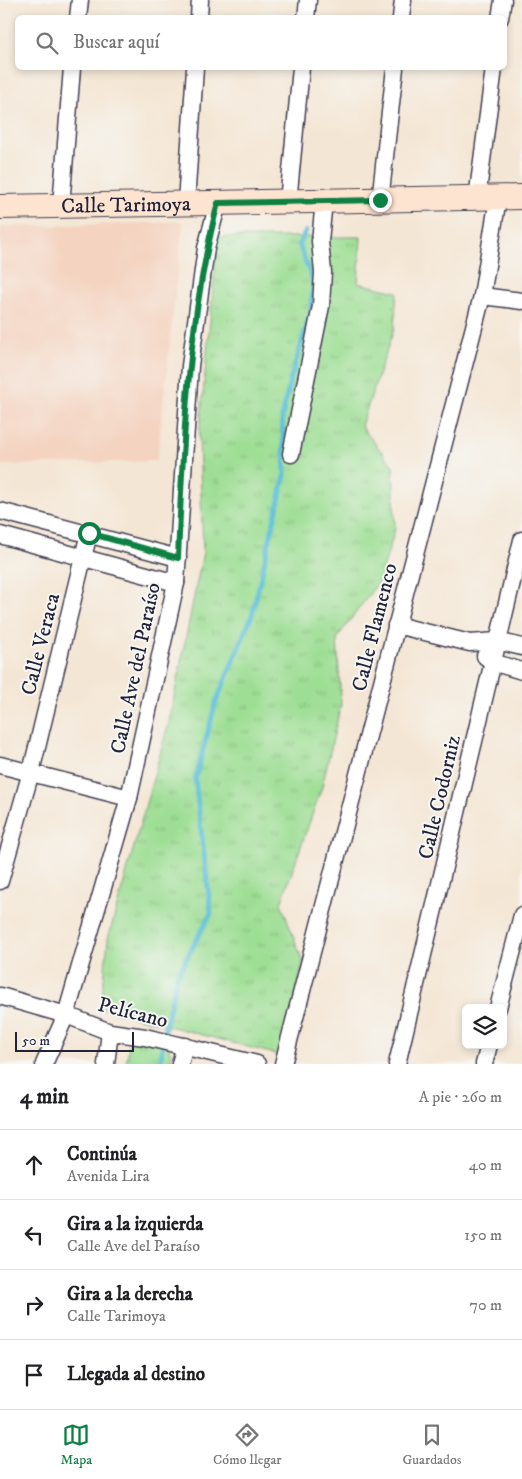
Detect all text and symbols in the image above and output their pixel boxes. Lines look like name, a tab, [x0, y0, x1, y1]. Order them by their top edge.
search box	[15, 15, 507, 70]
icon: search	[33, 29, 61, 57]
text: Buscar aquí	[73, 31, 159, 54]
route end	[369, 189, 392, 212]
street label: Calle Tarimoya	[61, 191, 191, 220]
route start	[78, 522, 101, 545]
street label: Calle Flamenco	[346, 560, 403, 694]
street label: Calle Ave del Paraíso	[105, 580, 167, 756]
street label: Calle Veraca	[16, 590, 66, 698]
street label: Calle Codorniz	[413, 733, 467, 862]
street label: Pelícano	[95, 992, 171, 1034]
map controls	[462, 1004, 507, 1049]
button: layers	[462, 1004, 507, 1049]
scale bar	[15, 1029, 134, 1052]
text: 50 m	[22, 1032, 50, 1050]
text: 4 min	[20, 1084, 69, 1110]
text: A pie · 260 m	[419, 1087, 502, 1107]
text: Continúa	[67, 1143, 137, 1166]
icon: ahead	[20, 1151, 48, 1179]
text: 40 m	[469, 1155, 502, 1175]
text: Avenida Lira	[67, 1166, 150, 1186]
text: Gira a la izquierda	[67, 1213, 203, 1236]
icon: left	[20, 1221, 48, 1249]
text: 150 m	[464, 1225, 502, 1245]
text: Calle Ave del Paraíso	[67, 1236, 200, 1256]
text: Gira a la derecha	[67, 1283, 193, 1306]
icon: right	[20, 1291, 48, 1319]
text: 70 m	[470, 1295, 502, 1315]
text: Calle Tarimoya	[67, 1306, 166, 1326]
icon: arrive	[20, 1361, 48, 1389]
text: Llegada al destino	[67, 1363, 205, 1386]
tab: Mapa	[60, 1421, 92, 1469]
tab: Cómo llegar	[213, 1421, 282, 1469]
tab: Guardados	[402, 1421, 462, 1469]

